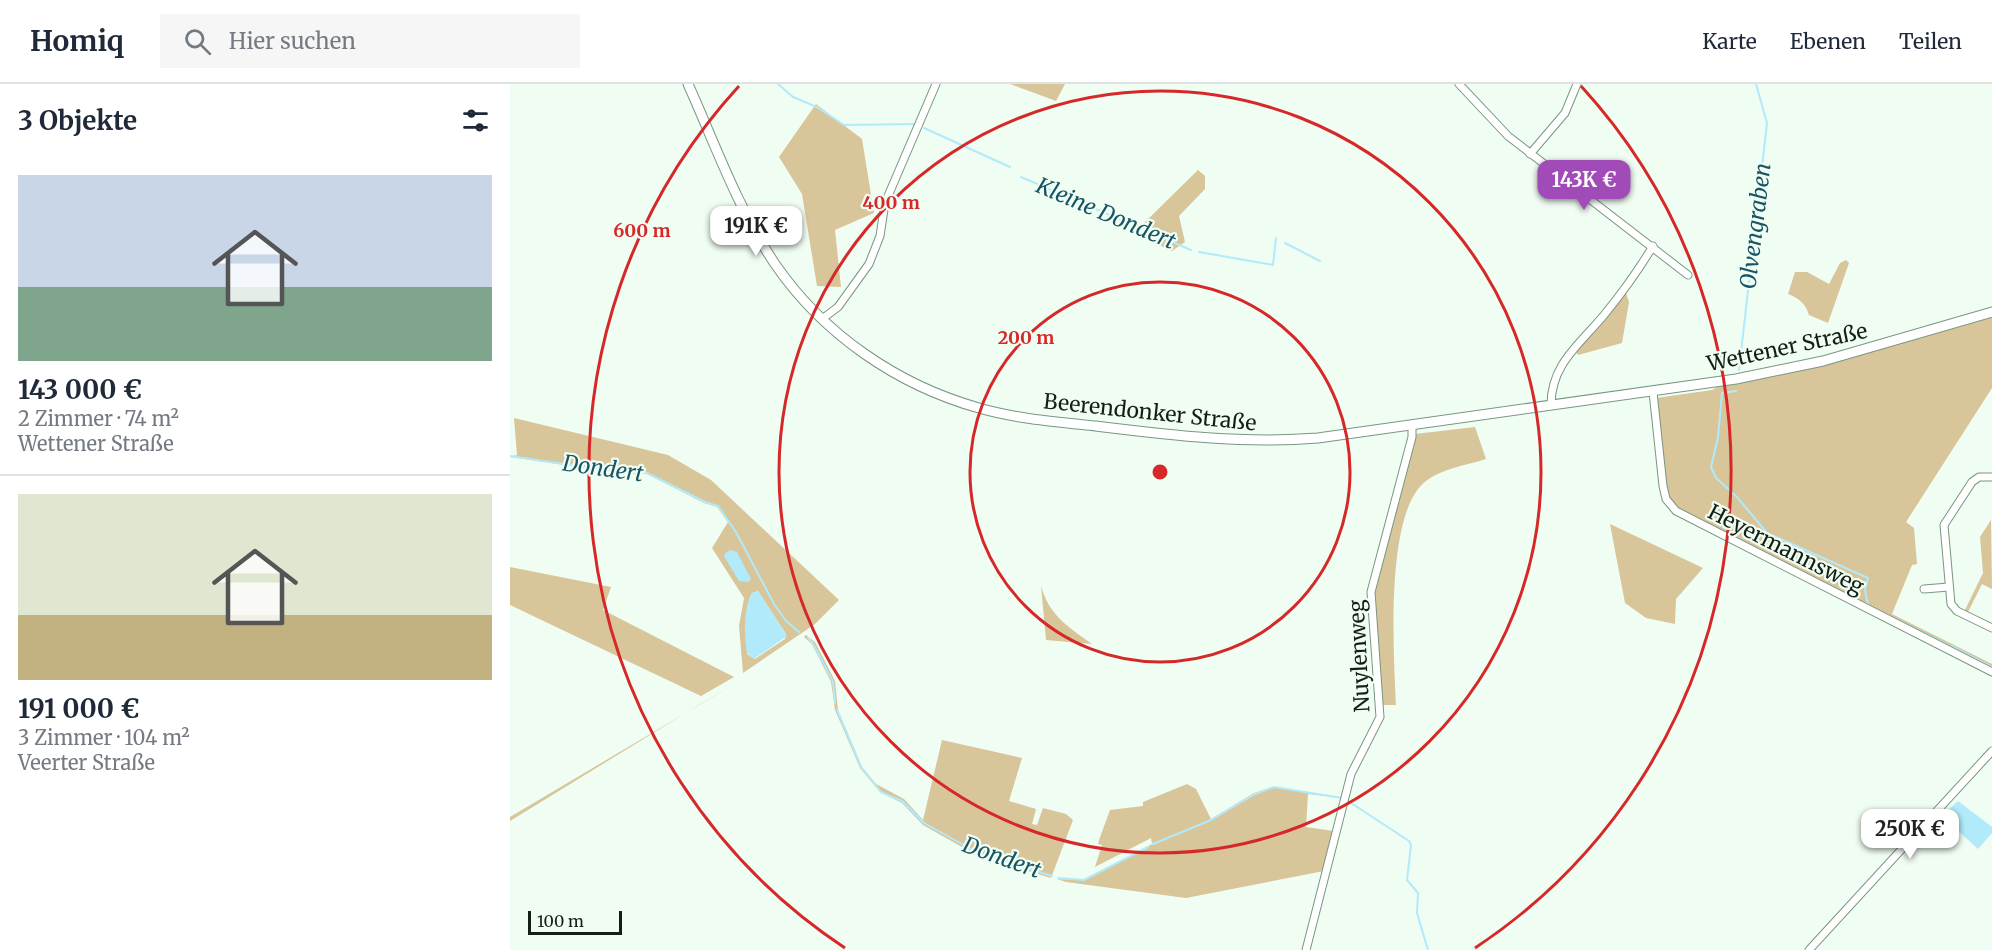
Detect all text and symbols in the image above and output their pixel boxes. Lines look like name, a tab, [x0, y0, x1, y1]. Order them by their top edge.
search box	[160, 14, 580, 68]
text: Homiq	[30, 23, 124, 59]
icon: search	[181, 25, 214, 58]
text: Hier suchen	[229, 27, 356, 55]
text: Karte	[1702, 28, 1757, 55]
text: Ebenen	[1790, 28, 1866, 55]
text: Teilen	[1899, 28, 1962, 55]
text: 3 Objekte	[18, 104, 137, 137]
icon: filters	[459, 104, 492, 137]
pin: 143K €	[1535, 160, 1633, 211]
water label: Olvengraben	[1733, 161, 1777, 291]
text: 143K €	[1551, 167, 1617, 192]
water label: Kleine Dondert	[1031, 171, 1180, 255]
text: 400 m	[862, 191, 920, 214]
pin: 191K €	[707, 206, 805, 257]
text: 191K €	[724, 213, 788, 238]
icon: home	[201, 214, 309, 322]
text: 600 m	[613, 219, 671, 242]
street label: Wettener Straße	[1703, 317, 1870, 377]
text: 200 m	[998, 326, 1054, 349]
text: 143 000 €	[18, 373, 142, 406]
street label: Beerendonker Straße	[1042, 387, 1258, 437]
text: 2 Zimmer · 74 m²	[18, 406, 179, 431]
text: Wettener Straße	[18, 431, 174, 456]
water label: Dondert	[560, 448, 646, 488]
centre of rings	[1150, 462, 1170, 482]
street label: Heyermannsweg	[1703, 498, 1869, 600]
icon: home	[201, 533, 309, 641]
street label: Nuylenweg	[1343, 599, 1375, 713]
text: 191 000 €	[18, 692, 140, 725]
text: 3 Zimmer · 104 m²	[18, 725, 190, 750]
text: Veerter Straße	[18, 750, 155, 775]
pin: 250K €	[1861, 809, 1959, 860]
text: 250K €	[1875, 816, 1945, 841]
water label: Dondert	[958, 830, 1045, 884]
scale bar	[528, 908, 622, 936]
text: 100 m	[537, 911, 584, 931]

